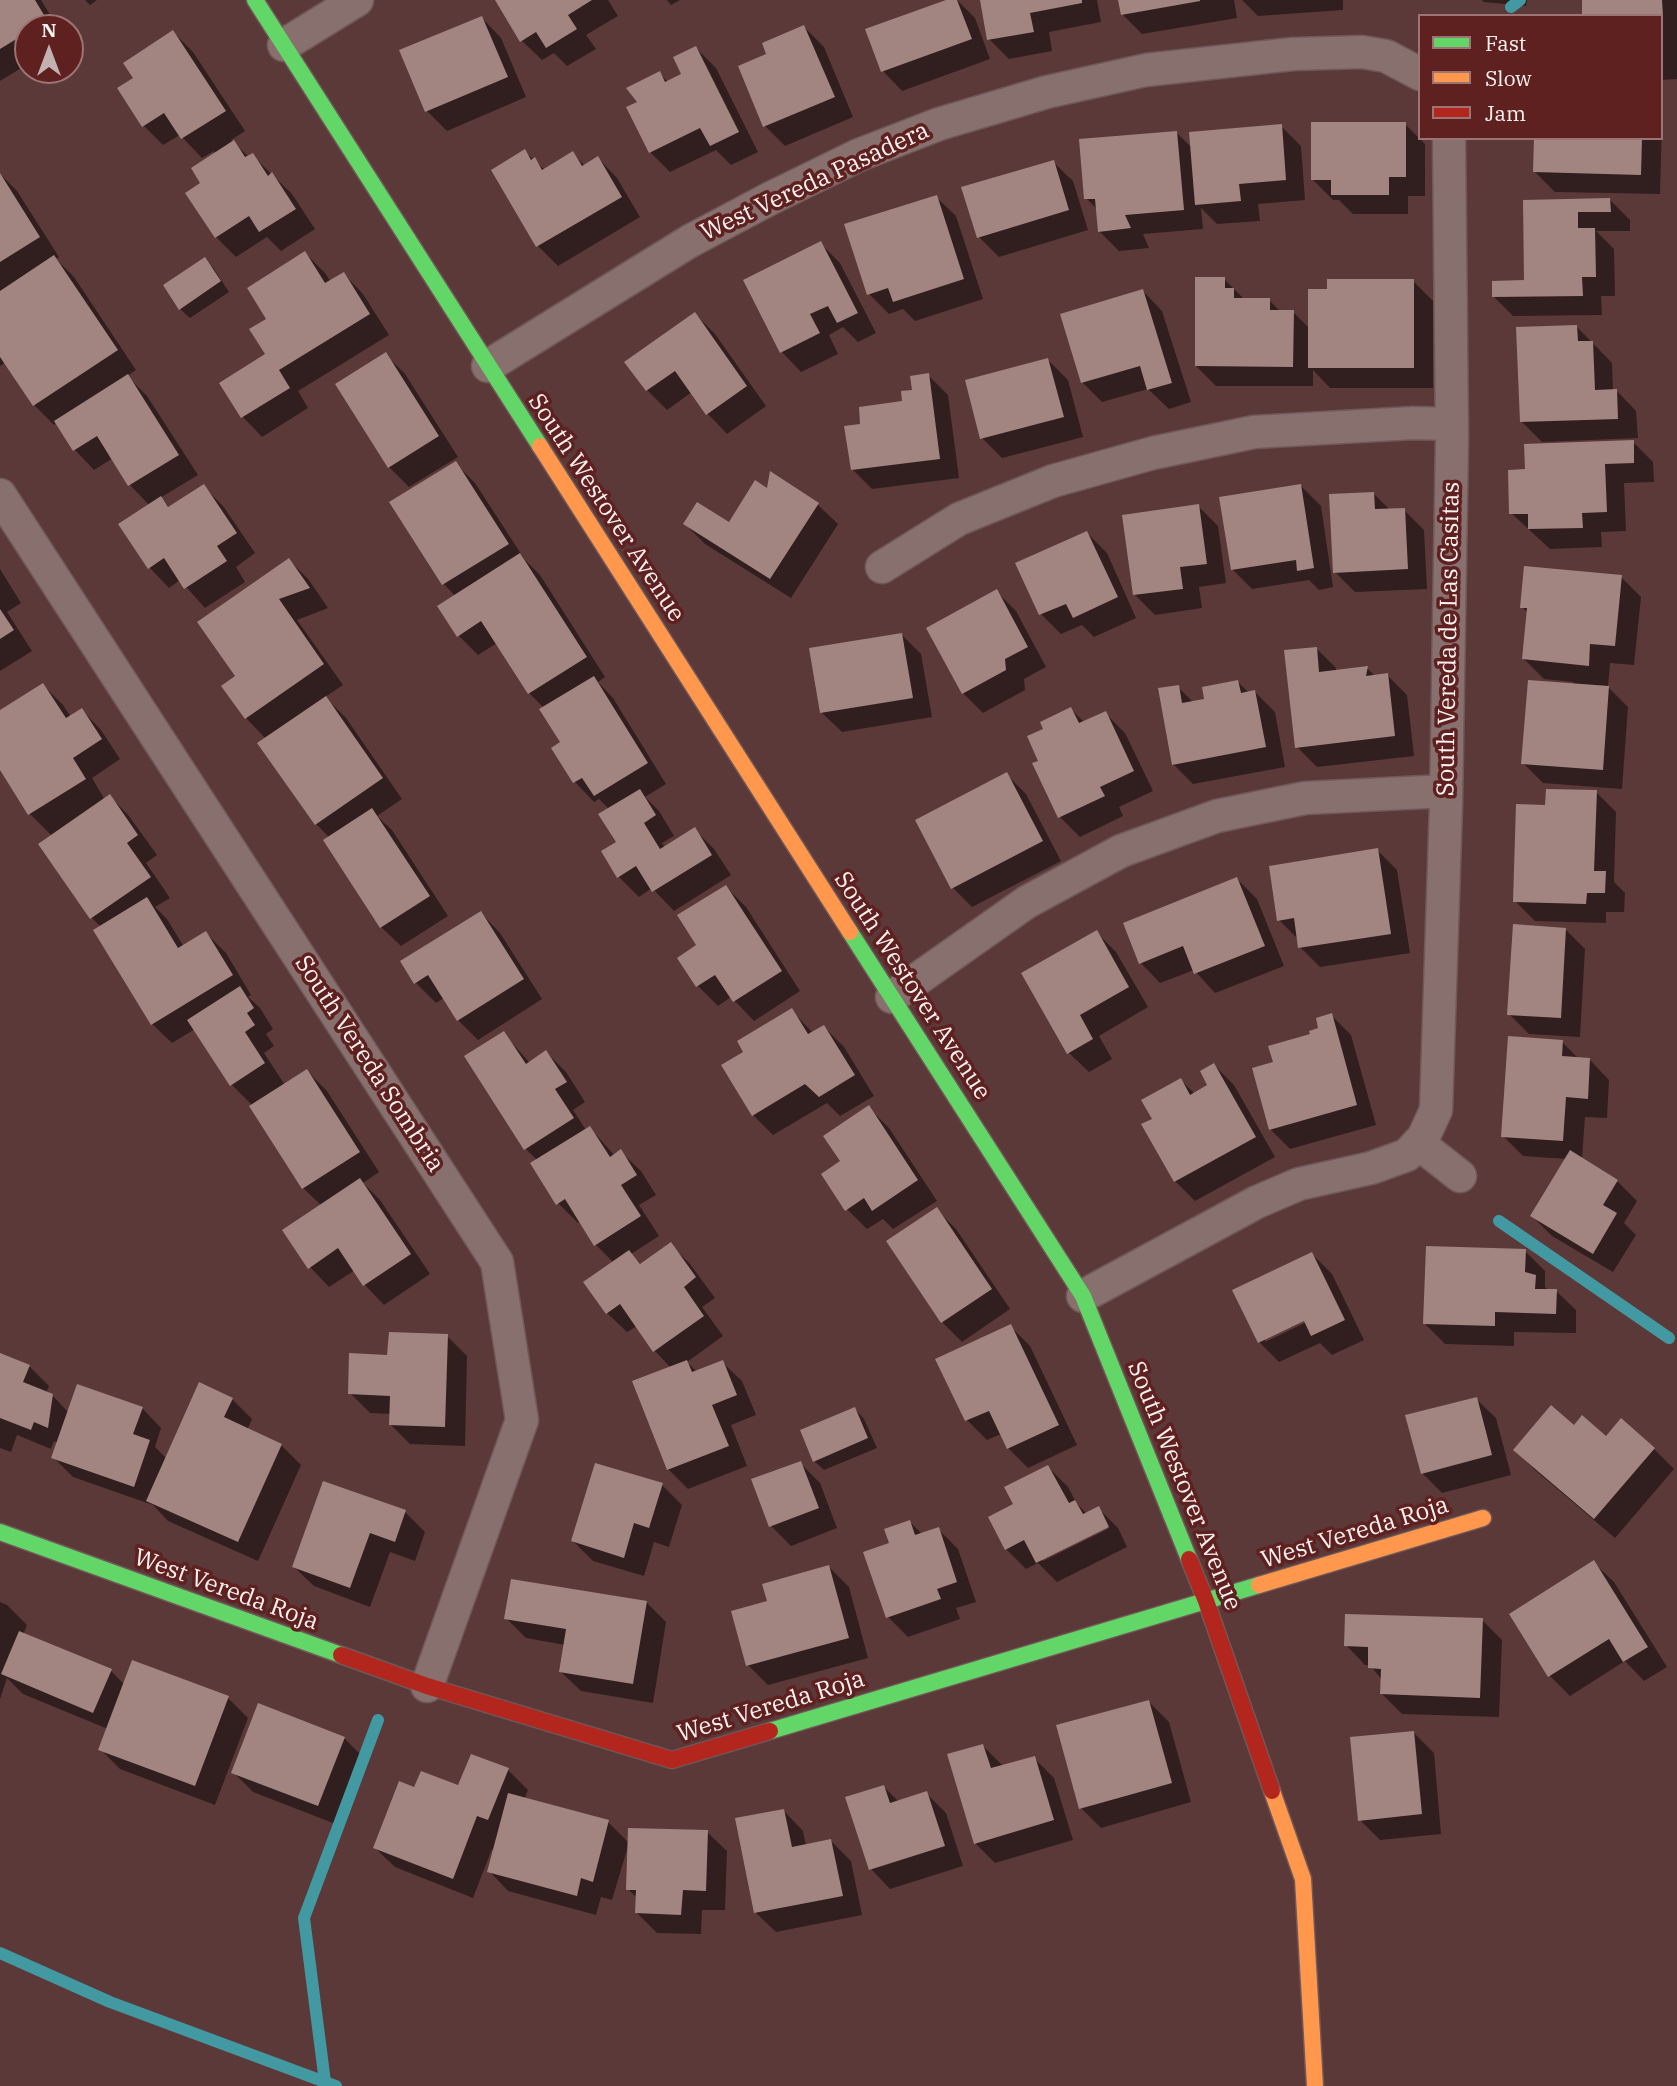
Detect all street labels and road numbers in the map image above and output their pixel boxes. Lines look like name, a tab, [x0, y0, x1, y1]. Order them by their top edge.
street label: West Vereda Pasadera	[696, 116, 934, 248]
street label: South Westover Avenue	[522, 389, 690, 627]
street label: South Vereda de Las Casitas	[1432, 481, 1466, 797]
street label: South Westover Avenue	[828, 867, 996, 1105]
street label: South Vereda Sombria	[288, 950, 450, 1178]
street label: South Westover Avenue	[1121, 1357, 1247, 1615]
street label: West Vereda Roja	[1258, 1491, 1452, 1575]
street label: West Vereda Roja	[130, 1543, 322, 1637]
street label: West Vereda Roja	[674, 1665, 868, 1749]

